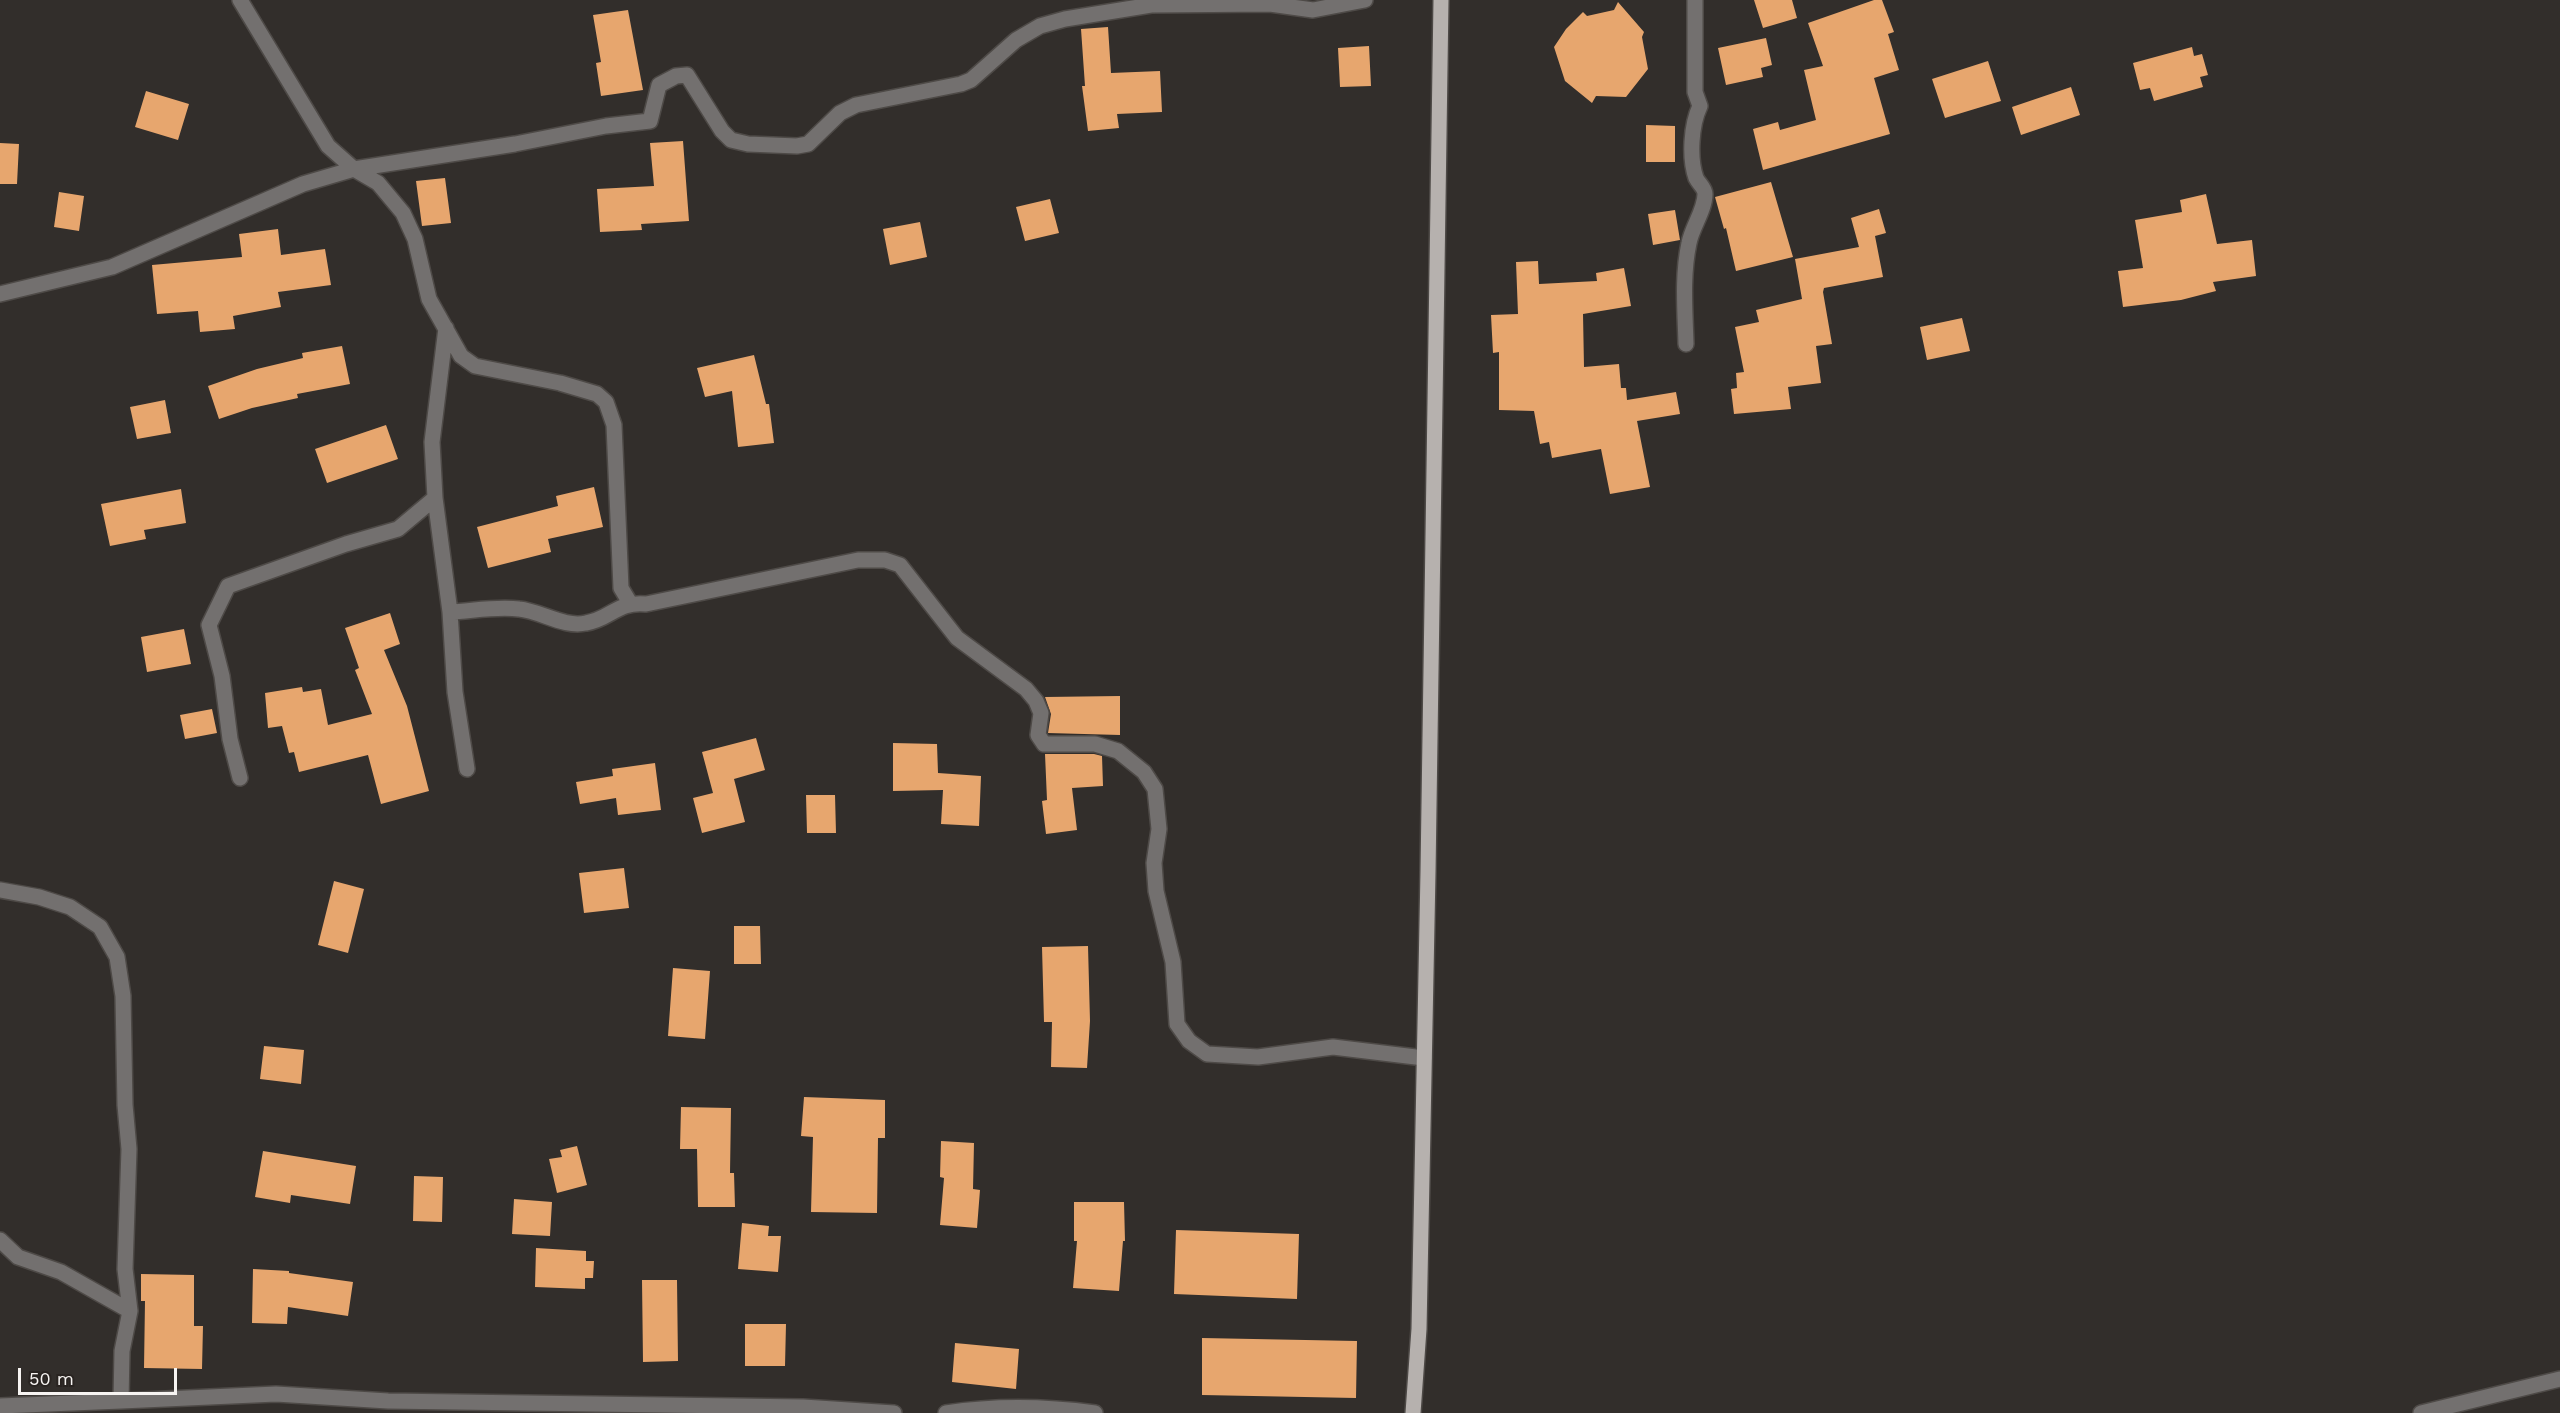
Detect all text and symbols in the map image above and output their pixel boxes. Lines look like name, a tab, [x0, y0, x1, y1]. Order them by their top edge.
scale bar	[21, 1356, 180, 1394]
text: 50 m	[29, 1368, 74, 1389]

